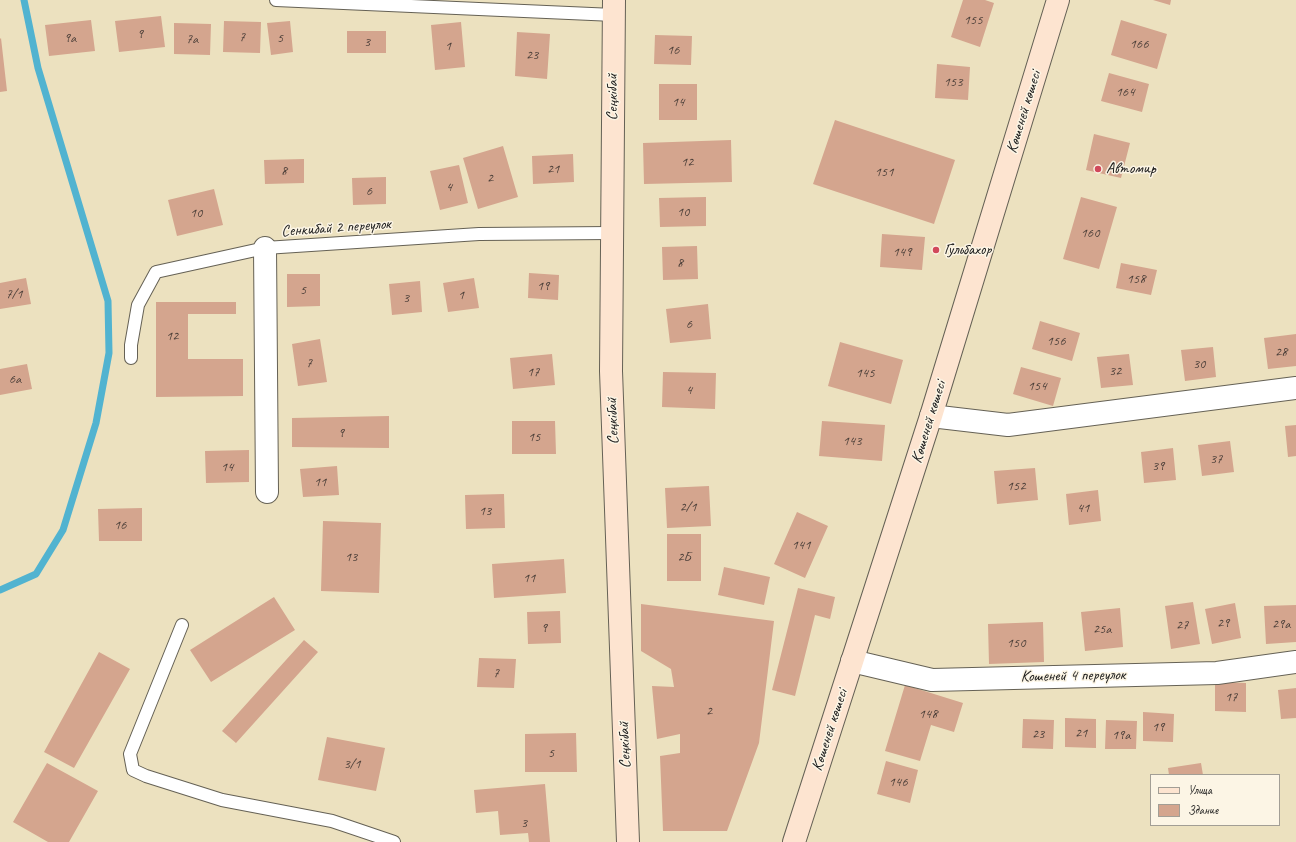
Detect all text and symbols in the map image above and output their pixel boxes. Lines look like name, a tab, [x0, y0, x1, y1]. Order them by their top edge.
house number: 155	[964, 12, 982, 28]
house number: 9	[137, 26, 143, 42]
house number: 7	[239, 29, 245, 45]
house number: 9а	[64, 30, 76, 46]
house number: 5	[277, 30, 283, 46]
house number: 7а	[186, 31, 198, 47]
house number: 3	[364, 34, 370, 50]
house number: 166	[1130, 36, 1148, 52]
house number: 1	[445, 38, 451, 54]
house number: 16	[667, 42, 679, 58]
house number: 23	[526, 47, 538, 63]
street label: Көшеней көшесі	[1002, 68, 1046, 156]
street label: Сеңкібай	[603, 74, 623, 120]
house number: 153	[944, 74, 962, 90]
house number: 164	[1116, 84, 1134, 100]
house number: 14	[672, 94, 684, 110]
house number: 12	[681, 154, 693, 170]
place label: Автомир	[1106, 159, 1156, 179]
house number: 21	[547, 161, 559, 177]
house number: 8	[281, 163, 287, 179]
house number: 151	[875, 164, 893, 180]
marker: Автомир	[1093, 164, 1103, 174]
house number: 2	[487, 170, 493, 186]
house number: 4	[446, 179, 452, 195]
house number: 6	[366, 183, 372, 199]
house number: 10	[677, 204, 689, 220]
house number: 10	[190, 205, 202, 221]
street label: Сенкибай 2 переулок	[281, 215, 391, 241]
house number: 160	[1081, 225, 1099, 241]
place label: Гульбахор	[944, 240, 991, 260]
house number: 149	[893, 244, 911, 260]
marker: Гульбахор	[931, 245, 941, 255]
house number: 8	[677, 255, 683, 271]
house number: 158	[1127, 271, 1145, 287]
house number: 19	[537, 278, 549, 294]
house number: 5	[300, 282, 306, 298]
house number: 7/1	[5, 286, 23, 302]
house number: 1	[458, 287, 464, 303]
house number: 3	[403, 290, 409, 306]
house number: 6	[686, 316, 692, 332]
house number: 12	[166, 328, 178, 344]
house number: 156	[1047, 333, 1065, 349]
house number: 28	[1275, 344, 1287, 360]
house number: 7	[306, 355, 312, 371]
house number: 30	[1193, 356, 1205, 372]
house number: 32	[1109, 363, 1121, 379]
house number: 17	[527, 364, 539, 380]
house number: 145	[856, 365, 874, 381]
house number: 6а	[9, 371, 21, 387]
street label: Көшеней көшесі	[907, 378, 951, 466]
house number: 154	[1028, 378, 1046, 394]
house number: 4	[686, 382, 692, 398]
street label: Сеңкібай	[603, 397, 623, 445]
house number: 9	[338, 425, 344, 441]
house number: 15	[528, 429, 540, 445]
house number: 143	[843, 433, 861, 449]
house number: 37	[1210, 451, 1222, 467]
house number: 39	[1152, 458, 1164, 474]
house number: 14	[221, 459, 233, 475]
house number: 11	[314, 474, 326, 490]
house number: 152	[1007, 478, 1025, 494]
house number: 2/1	[679, 499, 697, 515]
house number: 41	[1077, 500, 1089, 516]
house number: 13	[479, 503, 491, 519]
house number: 16	[114, 517, 126, 533]
house number: 141	[792, 537, 810, 553]
house number: 13	[345, 549, 357, 565]
house number: 2Б	[677, 549, 691, 565]
house number: 11	[523, 570, 535, 586]
house number: 29	[1217, 615, 1229, 631]
house number: 29а	[1272, 616, 1290, 632]
house number: 27	[1176, 617, 1188, 633]
house number: 9	[541, 620, 547, 636]
house number: 25а	[1093, 621, 1111, 637]
house number: 150	[1007, 635, 1025, 651]
house number: 7	[493, 665, 499, 681]
street label: Кошеней 4 переулок	[1020, 665, 1126, 687]
street label: Көшеней көшесі	[808, 687, 852, 773]
house number: 17	[1225, 689, 1237, 705]
house number: 2	[706, 703, 712, 719]
house number: 148	[919, 706, 937, 722]
house number: 19	[1152, 719, 1164, 735]
street label: Сеңкібай	[615, 721, 635, 769]
house number: 21	[1075, 725, 1087, 741]
house number: 23	[1032, 726, 1044, 742]
house number: 19а	[1112, 727, 1130, 743]
house number: 5	[548, 745, 554, 761]
house number: 3/1	[343, 756, 361, 772]
house number: 146	[889, 774, 907, 790]
legend	[1150, 774, 1280, 826]
text: Улица	[1188, 782, 1212, 798]
text: Здание	[1188, 802, 1218, 818]
house number: 3	[521, 815, 527, 831]

